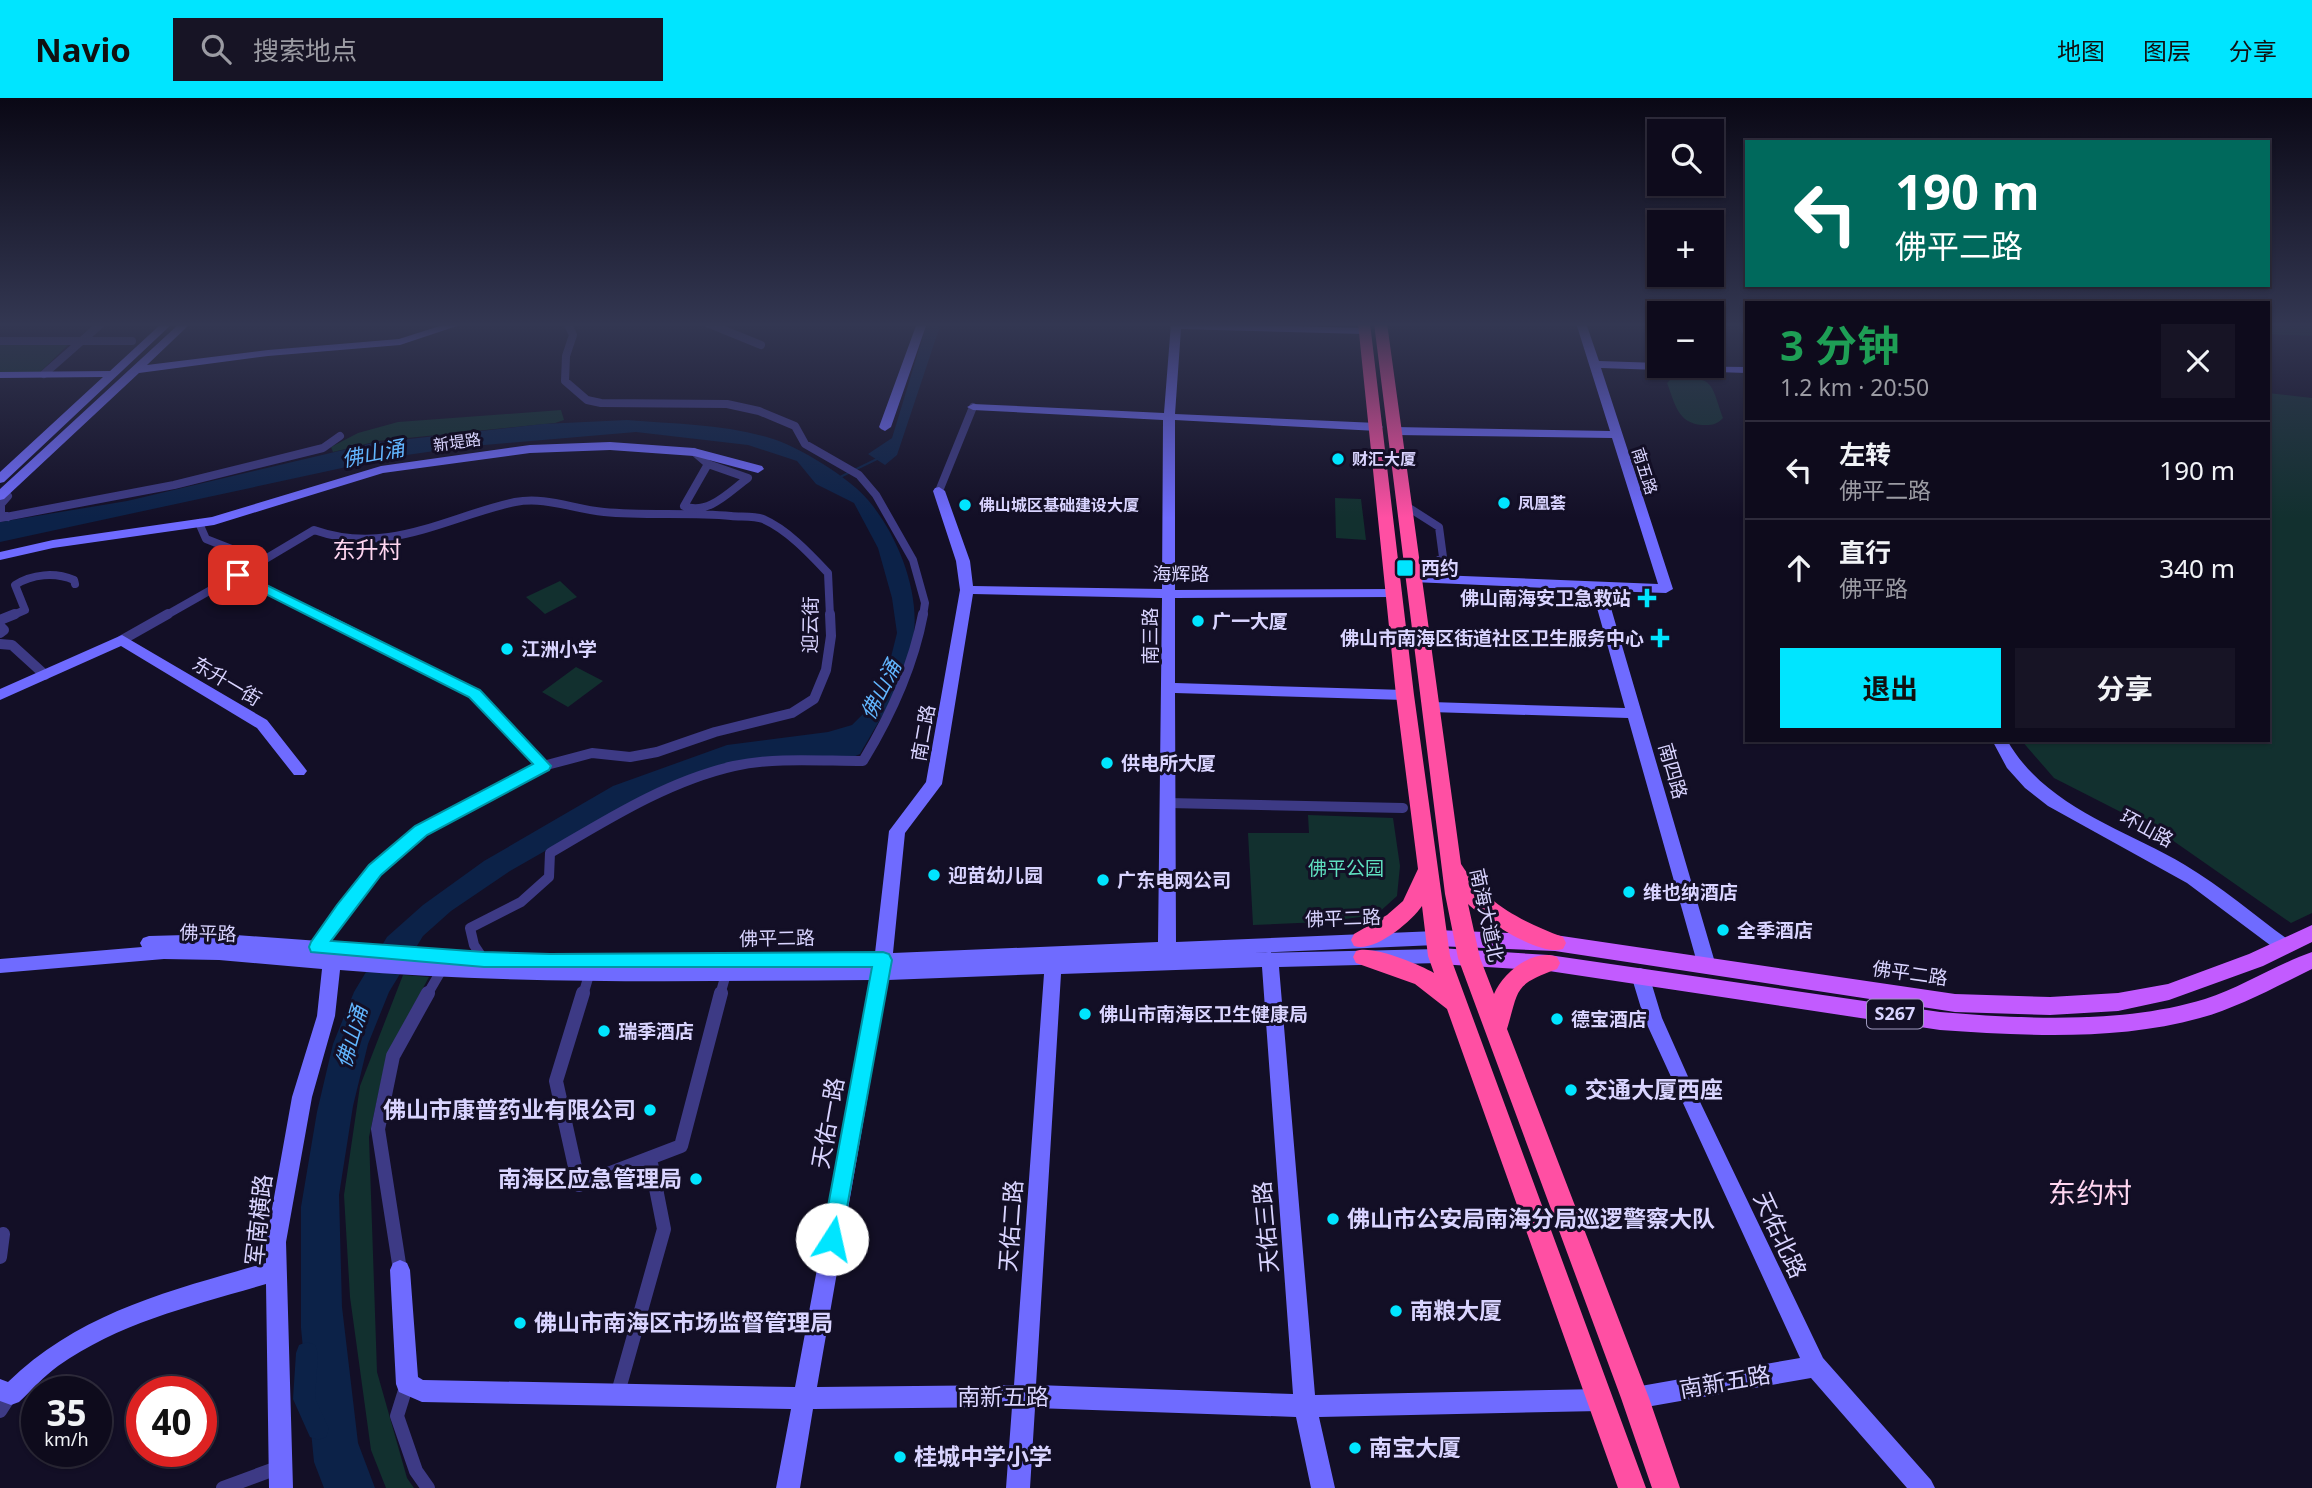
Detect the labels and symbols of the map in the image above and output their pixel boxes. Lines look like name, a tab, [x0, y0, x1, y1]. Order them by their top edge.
street label: 新堤路	[432, 428, 482, 456]
water label: 佛山涌	[339, 433, 408, 473]
street label: 南五路	[1627, 445, 1663, 497]
place label: 财汇大厦	[1352, 448, 1416, 470]
marker: 财汇大厦	[1330, 451, 1346, 467]
place label: 凤凰荟	[1518, 492, 1566, 514]
place label: 佛山城区基础建设大厦	[979, 494, 1139, 516]
marker: 凤凰荟	[1496, 495, 1512, 511]
marker: 佛山城区基础建设大厦	[957, 497, 973, 513]
district label: 东升村	[333, 533, 402, 565]
pin	[208, 545, 268, 605]
place label: 西约	[1421, 555, 1459, 581]
marker: 西约	[1395, 558, 1415, 578]
street label: 海辉路	[1152, 561, 1210, 587]
place label: 佛山南海安卫急救站	[1460, 585, 1631, 611]
marker: 佛山南海安卫急救站	[1637, 588, 1657, 608]
street label: 迎云街	[797, 596, 823, 654]
street label: 南三路	[1137, 607, 1163, 665]
place label: 广一大厦	[1212, 608, 1288, 634]
marker: 广一大厦	[1190, 613, 1206, 629]
place label: 佛山市南海区街道社区卫生服务中心	[1340, 625, 1644, 651]
marker: 佛山市南海区街道社区卫生服务中心	[1650, 628, 1670, 648]
place label: 江洲小学	[521, 636, 597, 662]
marker: 江洲小学	[499, 641, 515, 657]
street label: 东升一街	[188, 650, 266, 712]
water label: 佛山涌	[853, 653, 908, 724]
street label: 南二路	[905, 703, 941, 763]
street label: 南四路	[1653, 740, 1693, 802]
place label: 供电所大厦	[1121, 750, 1216, 776]
marker: 供电所大厦	[1099, 755, 1115, 771]
street label: 环山路	[2116, 803, 2178, 853]
park label: 佛平公园	[1308, 855, 1384, 881]
place label: 迎苗幼儿园	[948, 862, 1043, 888]
street label: 南海大道北	[1464, 866, 1510, 964]
marker: 迎苗幼儿园	[926, 867, 942, 883]
place label: 广东电网公司	[1117, 867, 1231, 893]
marker: 广东电网公司	[1095, 872, 1111, 888]
place label: 维也纳酒店	[1643, 879, 1738, 905]
marker: 维也纳酒店	[1621, 884, 1637, 900]
street label: 佛平二路	[1305, 904, 1381, 932]
place label: 全季酒店	[1737, 917, 1813, 943]
street label: 佛平路	[179, 919, 237, 947]
marker: 全季酒店	[1715, 922, 1731, 938]
street label: 佛平二路	[739, 924, 815, 952]
street label: 佛平二路	[1871, 955, 1949, 991]
road number: S267	[1867, 1000, 1923, 1029]
water label: 佛山涌	[329, 1001, 374, 1071]
place label: 佛山市南海区卫生健康局	[1099, 1001, 1308, 1027]
marker: 佛山市南海区卫生健康局	[1077, 1006, 1093, 1022]
place label: 德宝酒店	[1571, 1006, 1647, 1032]
marker: 德宝酒店	[1549, 1011, 1565, 1027]
place label: 瑞季酒店	[618, 1018, 694, 1044]
marker: 瑞季酒店	[596, 1023, 612, 1039]
place label: 交通大厦西座	[1585, 1073, 1723, 1105]
street label: 天佑一路	[803, 1075, 851, 1171]
marker: 交通大厦西座	[1563, 1082, 1579, 1098]
place label: 佛山市康普药业有限公司	[383, 1093, 636, 1125]
marker: 佛山市康普药业有限公司	[642, 1102, 658, 1118]
place label: 南海区应急管理局	[498, 1162, 682, 1194]
marker: 南海区应急管理局	[688, 1171, 704, 1187]
street label: 军南横路	[237, 1172, 279, 1267]
district label: 东约村	[2048, 1173, 2132, 1211]
street label: 天佑二路	[991, 1179, 1029, 1273]
street label: 天佑三路	[1245, 1180, 1285, 1274]
street label: 天佑北路	[1747, 1186, 1815, 1283]
position arrow	[795, 1202, 869, 1276]
place label: 佛山市公安局南海分局巡逻警察大队	[1347, 1202, 1715, 1234]
marker: 佛山市公安局南海分局巡逻警察大队	[1325, 1211, 1341, 1227]
place label: 南粮大厦	[1410, 1294, 1502, 1326]
marker: 南粮大厦	[1388, 1303, 1404, 1319]
place label: 佛山市南海区市场监督管理局	[534, 1306, 833, 1338]
marker: 佛山市南海区市场监督管理局	[512, 1315, 528, 1331]
street label: 南新五路	[1677, 1357, 1773, 1405]
speed limit sign: 40	[126, 1376, 217, 1467]
street label: 南新五路	[957, 1380, 1049, 1412]
place label: 南宝大厦	[1369, 1431, 1461, 1463]
place label: 桂城中学小学	[914, 1440, 1052, 1472]
marker: 南宝大厦	[1347, 1440, 1363, 1456]
marker: 桂城中学小学	[892, 1449, 908, 1465]

